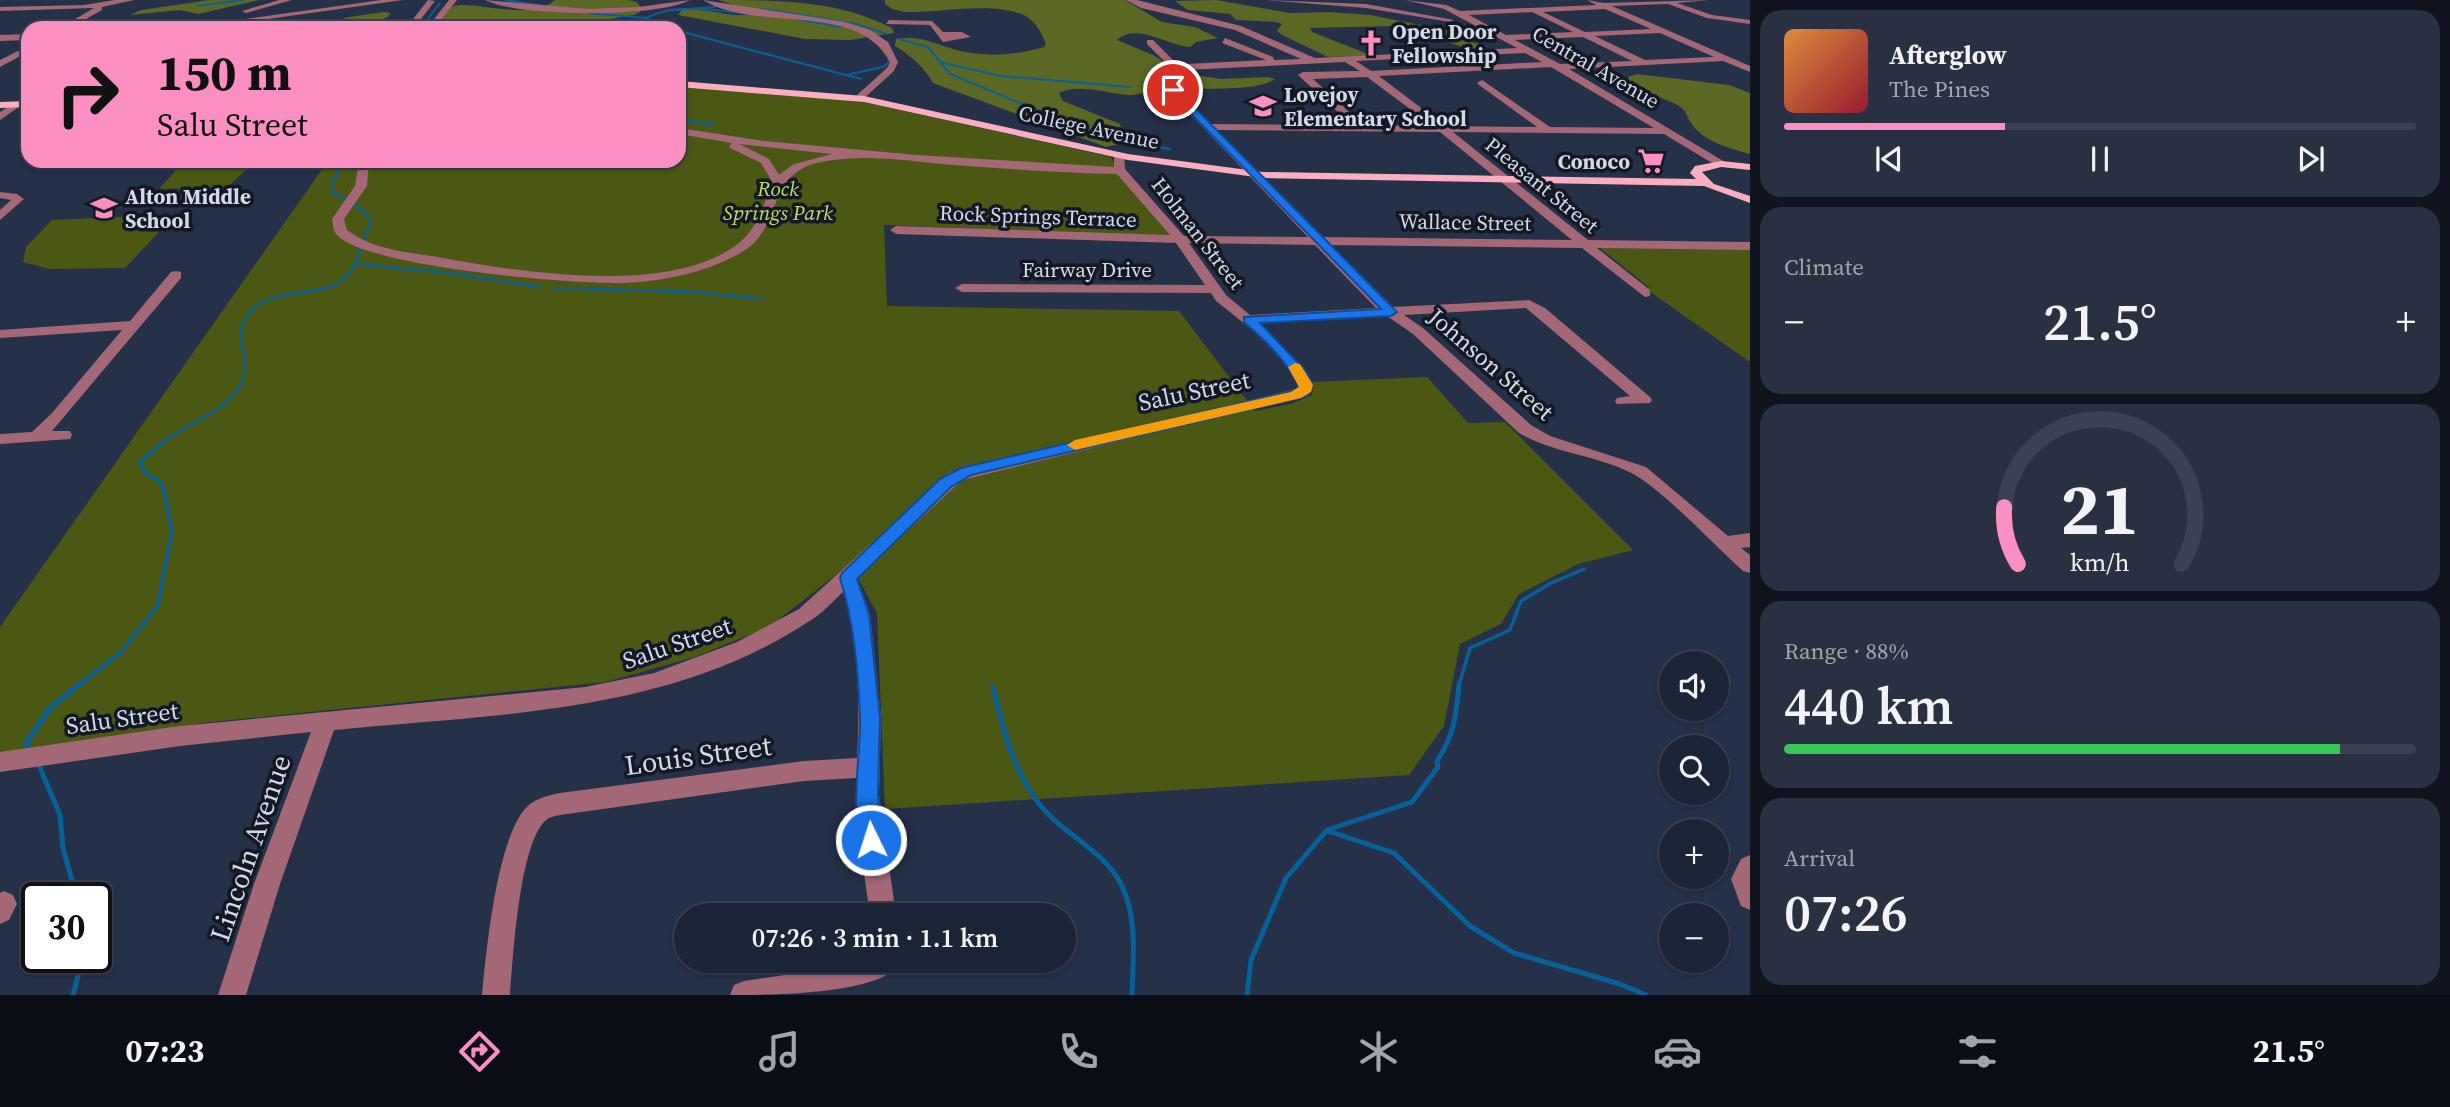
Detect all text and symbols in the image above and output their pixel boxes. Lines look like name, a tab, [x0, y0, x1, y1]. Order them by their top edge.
place label: Open Door Fellowship	[1392, 17, 1497, 70]
street label: Central Avenue	[1527, 19, 1665, 115]
church icon: Open Door Fellowship	[1356, 28, 1386, 58]
text: Afterglow	[1889, 37, 2007, 73]
text: 150 m	[157, 39, 292, 106]
icon: right	[42, 49, 133, 140]
pin	[1143, 60, 1203, 120]
icon: arrive	[1154, 71, 1192, 109]
text: The Pines	[1889, 73, 1990, 105]
place label: Lovejoy Elementary School	[1284, 80, 1467, 133]
school or university icon: Lovejoy Elementary School	[1248, 91, 1278, 121]
street label: College Avenue	[1016, 98, 1162, 156]
text: Salu Street	[157, 103, 308, 147]
street label: Pleasant Street	[1479, 130, 1605, 240]
icon: previous	[1870, 140, 1908, 178]
icon: pause	[2081, 140, 2119, 178]
icon: next	[2292, 140, 2330, 178]
supermarket icon: Conoco	[1636, 146, 1666, 176]
place label: Conoco	[1558, 147, 1630, 176]
street label: Holman Street	[1145, 171, 1251, 295]
park label: Rock Springs Park	[723, 174, 833, 227]
place label: Alton Middle School	[125, 182, 251, 235]
school or university icon: Alton Middle School	[89, 193, 119, 223]
street label: Rock Springs Terrace	[939, 198, 1137, 234]
street label: Wallace Street	[1398, 206, 1532, 238]
text: Climate	[1784, 251, 1864, 283]
street label: Fairway Drive	[1022, 255, 1152, 284]
text: 21.5°	[2043, 286, 2157, 357]
text: −	[1784, 296, 1804, 348]
text: +	[2396, 296, 2416, 348]
street label: Johnson Street	[1420, 300, 1561, 428]
street label: Salu Street	[1135, 363, 1253, 419]
text: 21	[2061, 459, 2139, 558]
text: km/h	[2070, 544, 2130, 578]
street label: Salu Street	[618, 609, 736, 677]
text: Range · 88%	[1784, 635, 1909, 667]
map controls	[1659, 651, 1729, 973]
button: sound	[1659, 651, 1729, 721]
text: 440 km	[1784, 670, 1953, 741]
street label: Salu Street	[64, 694, 180, 742]
street label: Louis Street	[622, 726, 775, 784]
button: search	[1659, 735, 1729, 805]
street label: Lincoln Avenue	[200, 750, 300, 946]
position arrow	[834, 803, 908, 877]
button: +	[1659, 819, 1729, 889]
text: Arrival	[1784, 842, 1855, 874]
text: 07:26	[1784, 877, 1908, 948]
speed limit sign: 30	[21, 882, 112, 973]
button: −	[1659, 903, 1729, 973]
text: 07:26 · 3 min · 1.1 km	[752, 920, 998, 956]
icon: directions	[455, 1027, 504, 1076]
icon: music	[755, 1027, 804, 1076]
icon: phone	[1054, 1027, 1103, 1076]
icon: climate	[1354, 1027, 1403, 1076]
icon: car	[1653, 1027, 1702, 1076]
icon: filters	[1953, 1027, 2002, 1076]
text: 07:23	[125, 1029, 204, 1073]
text: 21.5°	[2253, 1029, 2325, 1073]

